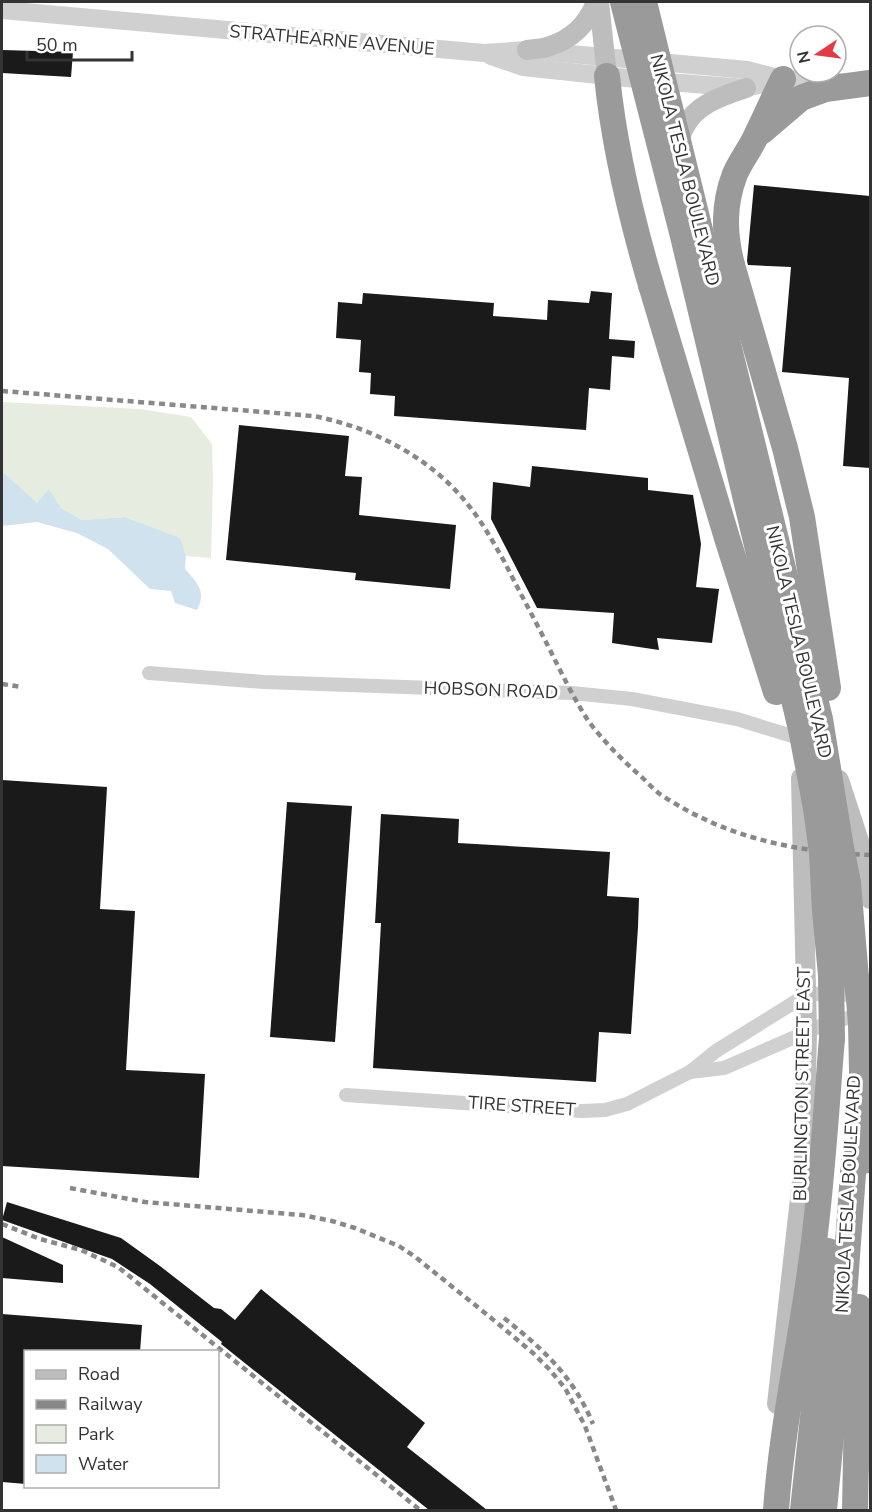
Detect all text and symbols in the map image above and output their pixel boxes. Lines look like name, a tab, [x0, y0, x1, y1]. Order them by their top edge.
street label: STRATHEARNE AVENUE	[229, 19, 435, 61]
scale bar	[27, 24, 132, 62]
north arrow	[788, 24, 848, 84]
text: 50 m	[36, 33, 78, 57]
text: N	[792, 49, 816, 65]
street label: NIKOLA TESLA BOULEVARD	[645, 52, 725, 288]
street label: NIKOLA TESLA BOULEVARD	[761, 523, 837, 761]
street label: HOBSON ROAD	[423, 676, 559, 704]
street label: BURLINGTON STREET EAST	[788, 966, 816, 1201]
street label: NIKOLA TESLA BOULEVARD	[830, 1074, 866, 1314]
street label: TIRE STREET	[467, 1090, 577, 1122]
legend	[24, 1350, 219, 1488]
text: Road	[78, 1362, 120, 1386]
text: Railway	[78, 1392, 143, 1416]
text: Park	[78, 1422, 115, 1446]
text: Water	[78, 1452, 129, 1476]

